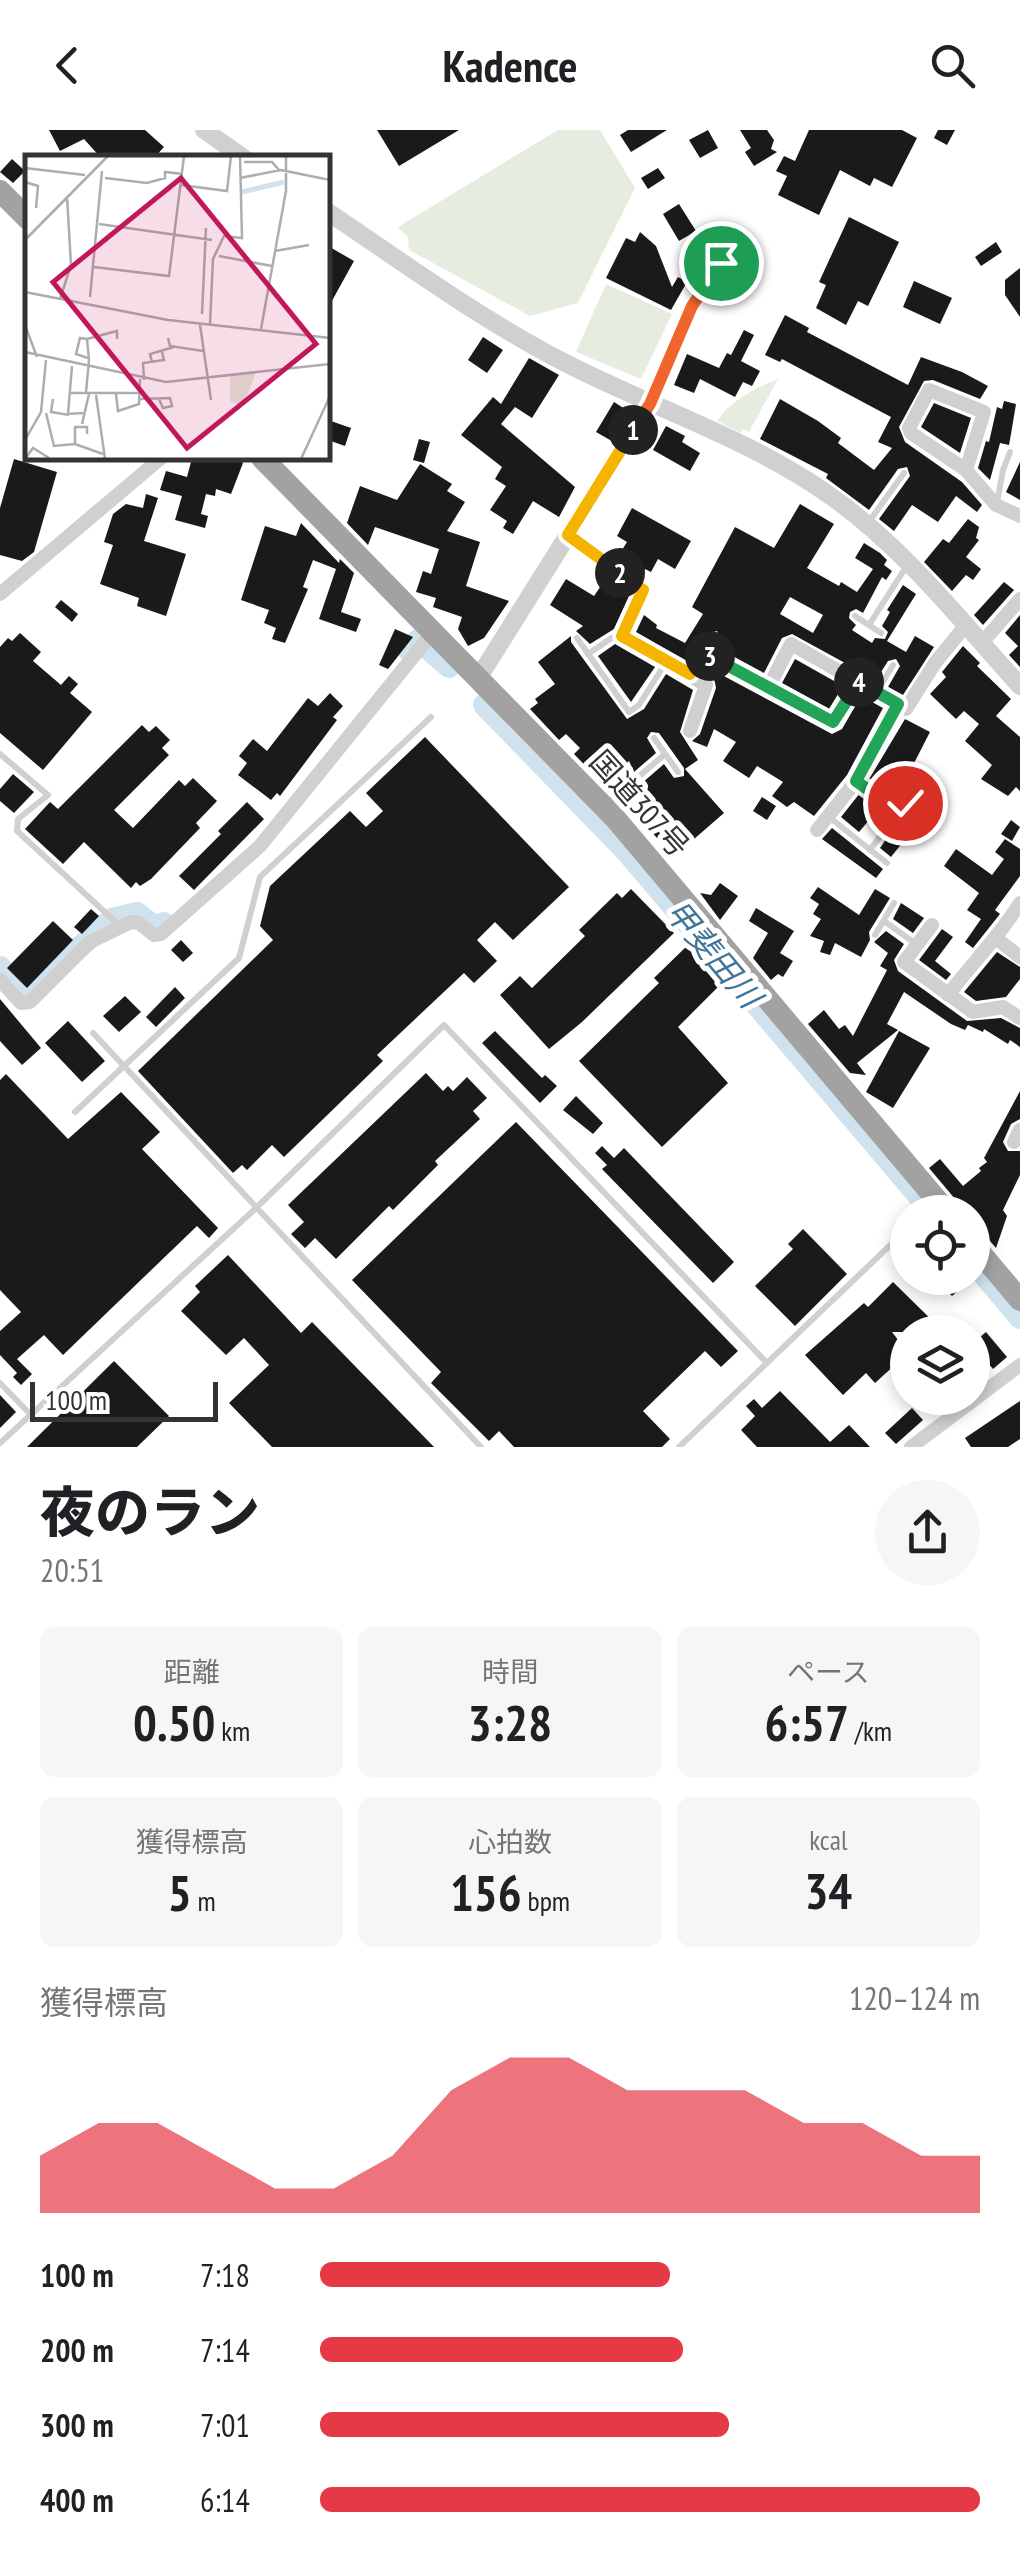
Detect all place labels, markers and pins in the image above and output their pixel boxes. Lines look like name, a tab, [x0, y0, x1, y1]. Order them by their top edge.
pin	[679, 221, 764, 306]
pin: 1	[608, 405, 658, 455]
pin: 2	[595, 548, 645, 598]
pin: 3	[685, 631, 735, 681]
pin: 4	[834, 657, 884, 707]
pin	[863, 761, 948, 846]

